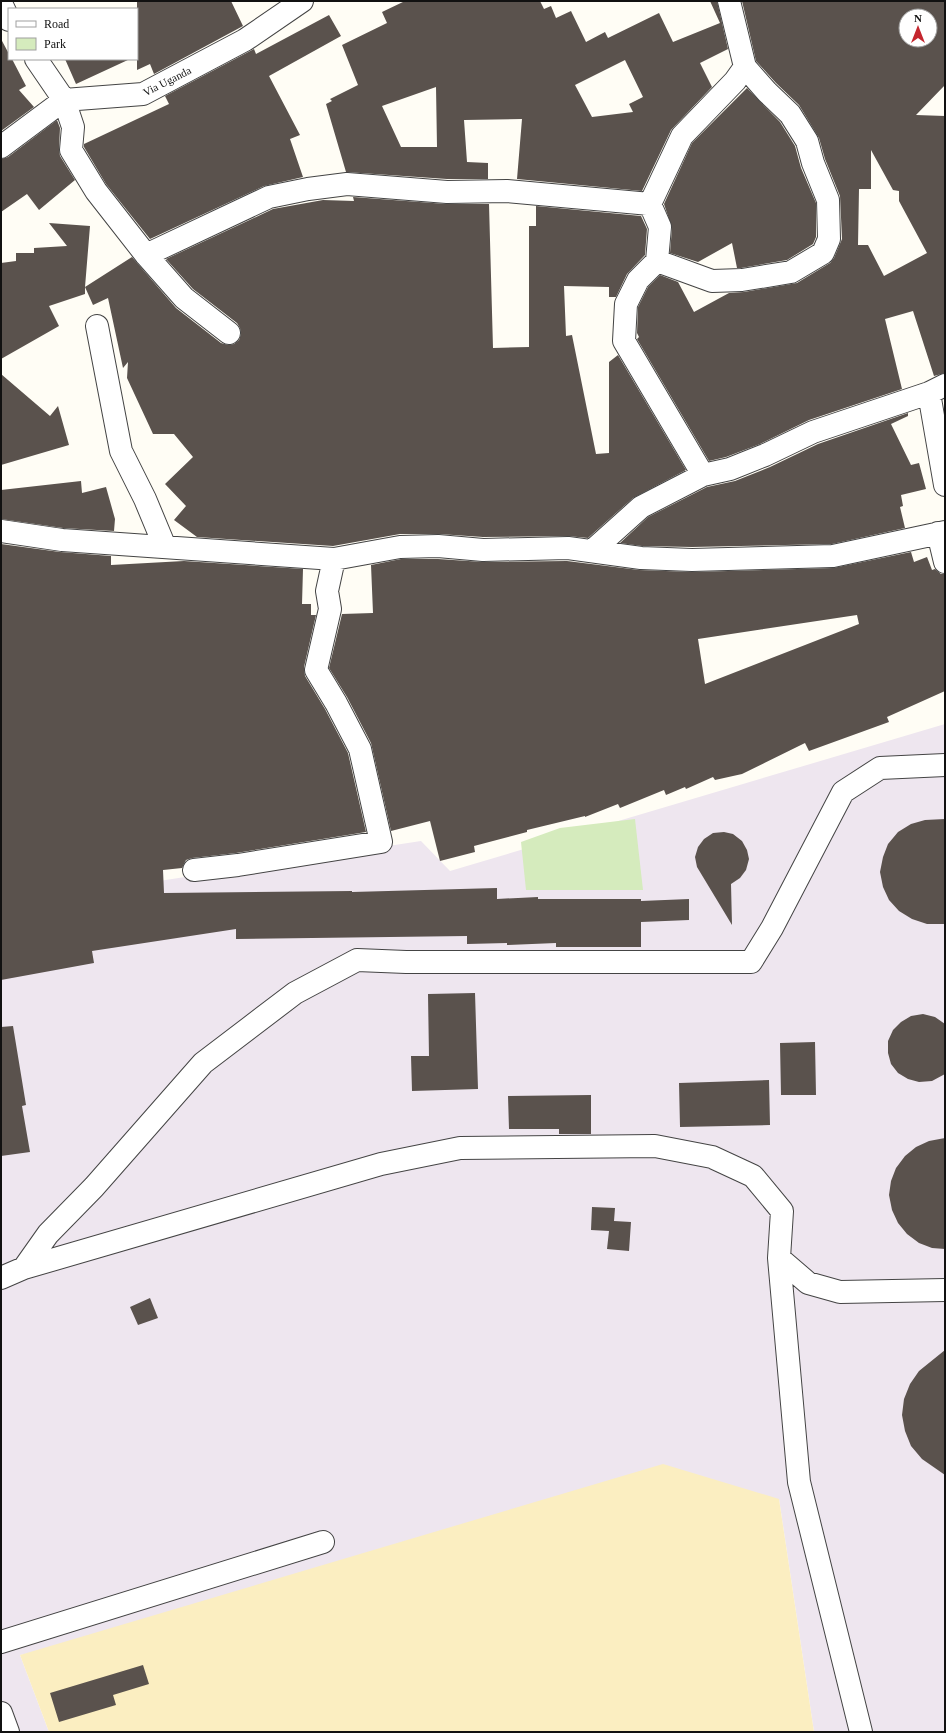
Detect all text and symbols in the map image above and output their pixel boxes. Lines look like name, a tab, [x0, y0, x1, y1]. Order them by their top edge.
legend	[8, 8, 138, 60]
north arrow	[898, 8, 938, 48]
text: N	[914, 12, 922, 24]
text: Road	[44, 17, 69, 31]
text: Park	[44, 37, 66, 51]
street label: Via Uganda	[141, 64, 193, 98]

